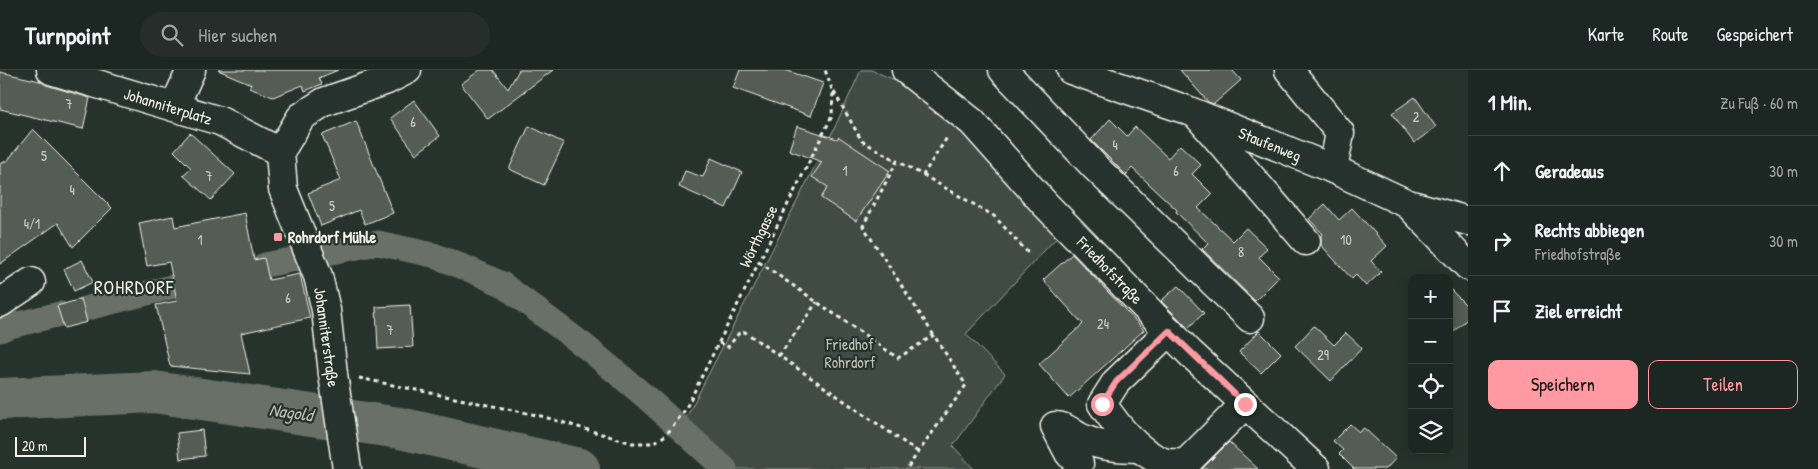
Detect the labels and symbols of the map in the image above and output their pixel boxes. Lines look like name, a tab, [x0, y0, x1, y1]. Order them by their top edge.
street label: Johanniterplatz	[121, 82, 215, 130]
house number: 7	[66, 94, 73, 113]
house number: 2	[1413, 107, 1420, 126]
house number: 6	[410, 112, 416, 131]
street label: Staufenweg	[1235, 121, 1305, 167]
house number: 4	[1112, 135, 1118, 154]
house number: 5	[41, 146, 47, 165]
house number: 1	[842, 161, 848, 180]
house number: 6	[1173, 161, 1179, 180]
house number: 7	[206, 166, 213, 185]
house number: 4	[69, 180, 75, 199]
house number: 5	[329, 196, 335, 215]
street label: Wörthgasse	[733, 201, 783, 271]
house number: 4/1	[24, 214, 40, 233]
place label: Rohrdorf Mühle	[288, 226, 377, 248]
house number: 1	[197, 230, 203, 249]
house number: 10	[1340, 230, 1352, 249]
marker: Rohrdorf Mühle	[272, 231, 284, 243]
street label: Friedhofstraße	[1071, 231, 1148, 309]
house number: 8	[1238, 242, 1244, 261]
district label: ROHRDORF	[94, 274, 174, 300]
street label: Johanniterstraße	[309, 286, 345, 389]
house number: 6	[285, 288, 291, 307]
house number: 24	[1097, 314, 1109, 333]
house number: 7	[387, 320, 394, 339]
park label: Friedhof Rohrdorf	[824, 333, 876, 373]
house number: 29	[1317, 345, 1329, 364]
route start	[1091, 393, 1114, 416]
route end	[1234, 393, 1257, 416]
water label: Nagold	[268, 397, 317, 428]
scale bar	[15, 434, 86, 457]

